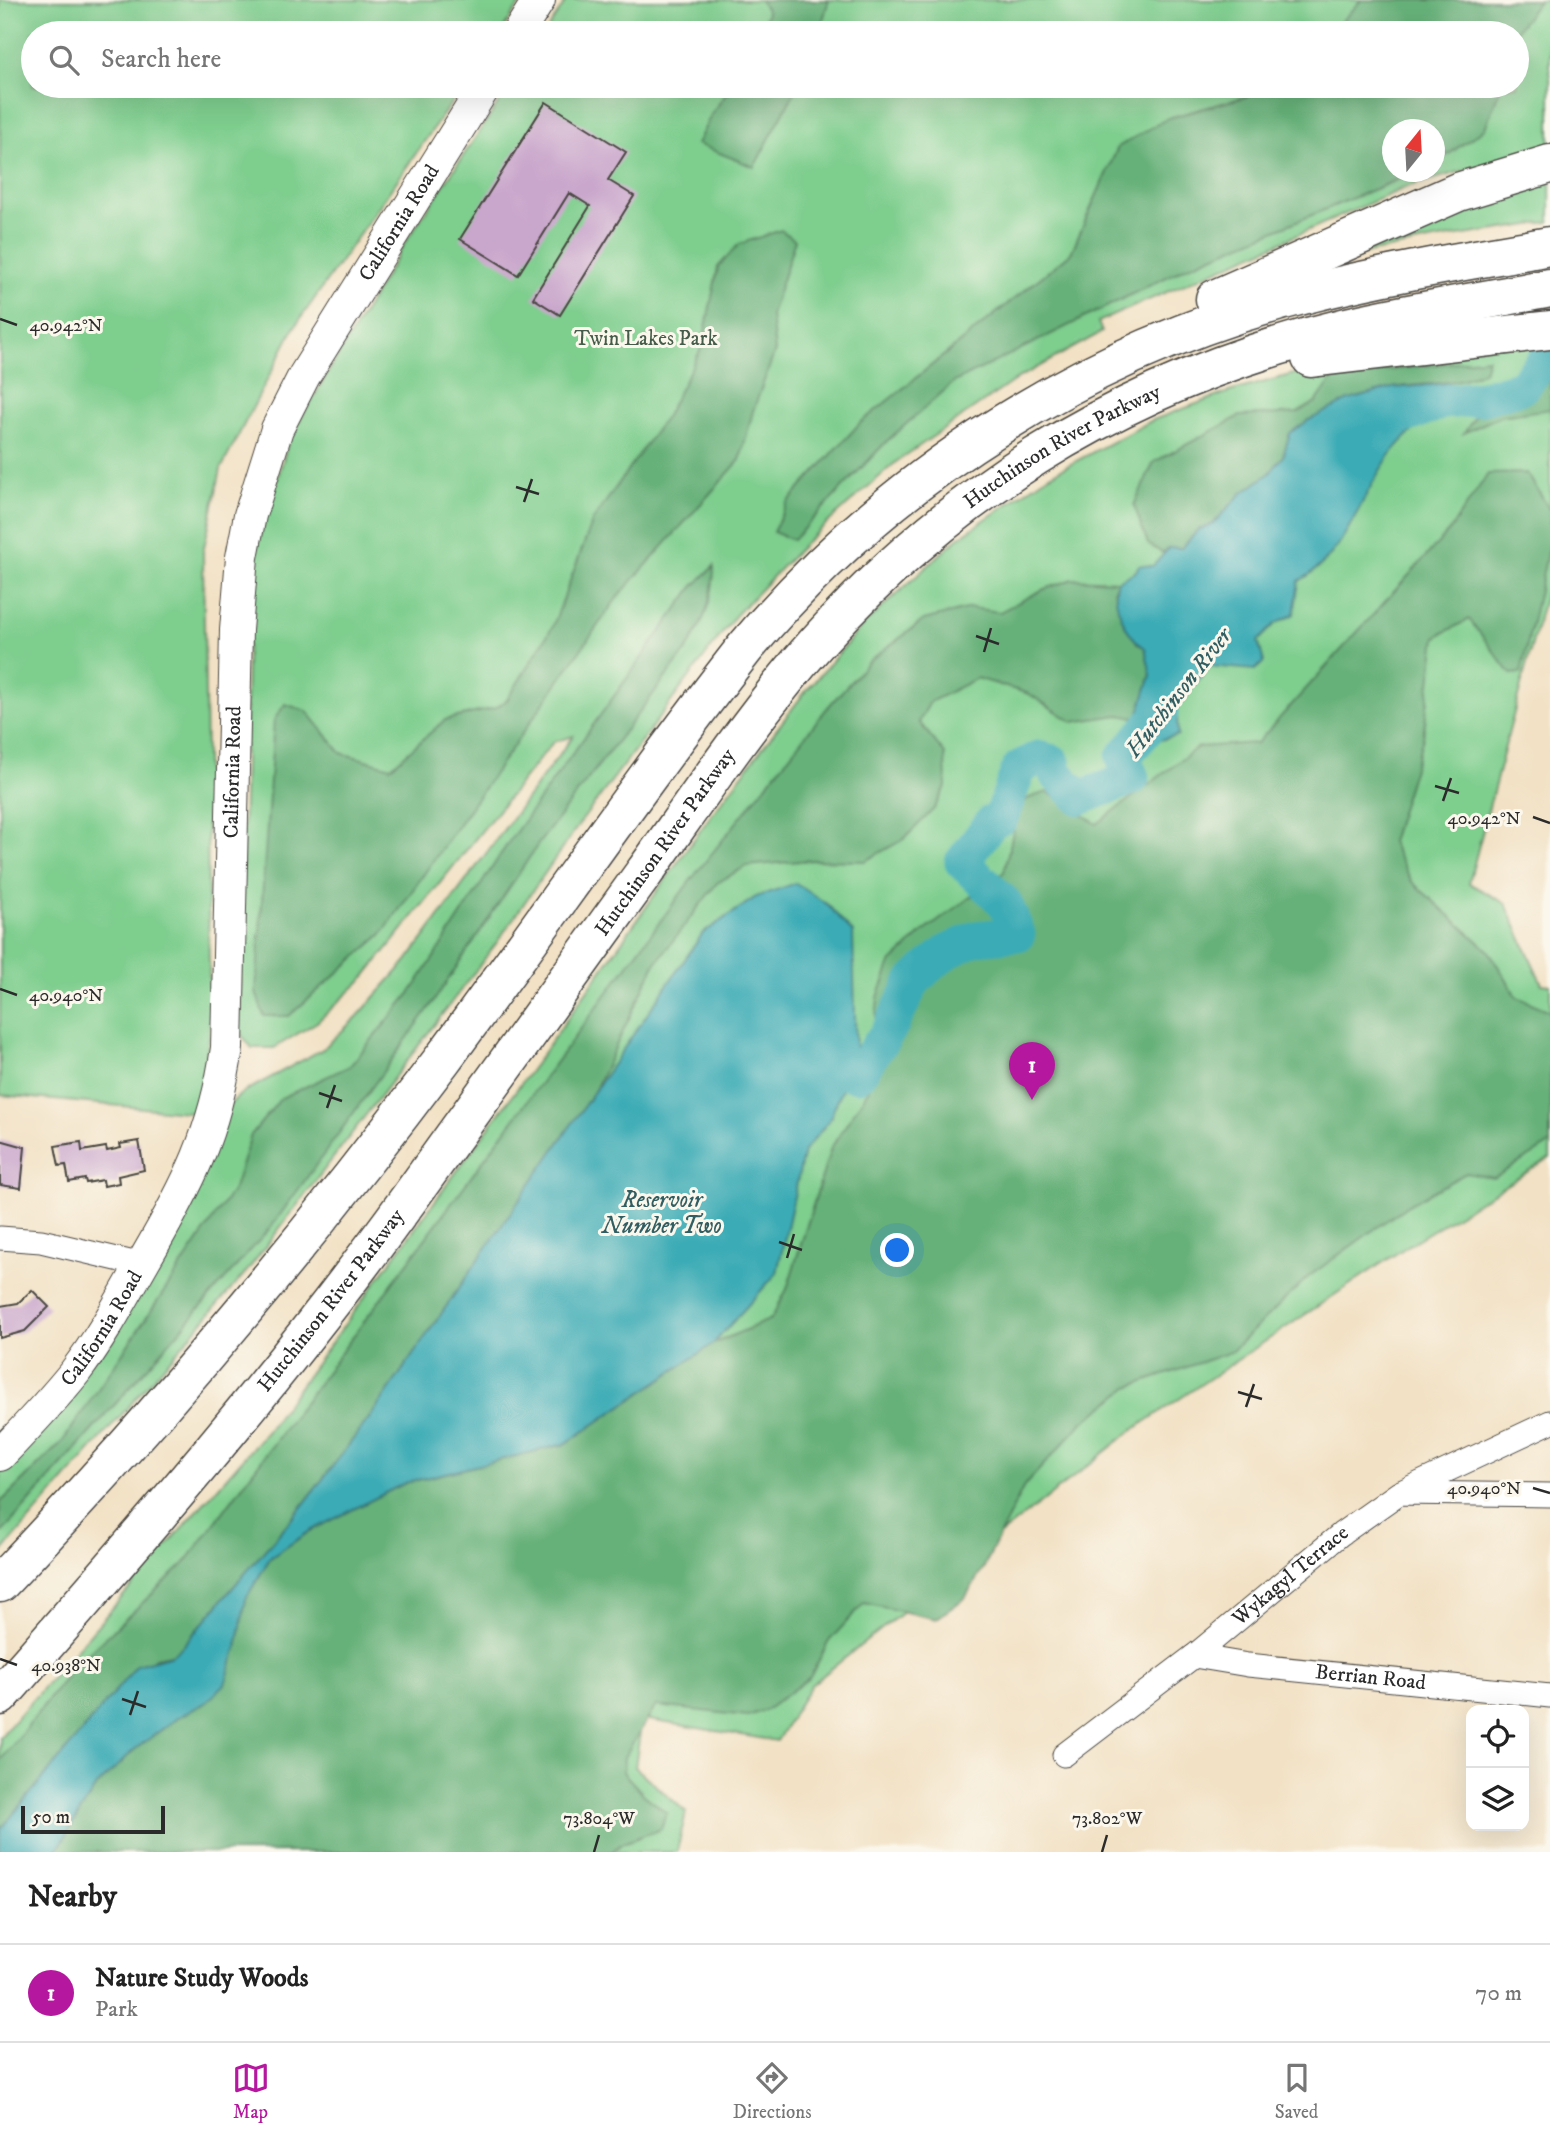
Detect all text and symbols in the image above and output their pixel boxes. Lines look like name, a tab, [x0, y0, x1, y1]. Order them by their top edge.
search box	[21, 21, 1529, 98]
icon: search	[45, 41, 83, 79]
text: Search here	[101, 43, 221, 76]
north arrow	[1382, 119, 1445, 182]
street label: California Road	[353, 160, 446, 286]
text: 40.942°N	[29, 315, 103, 337]
park label: Twin Lakes Park	[574, 326, 718, 352]
street label: Hutchinson River Parkway	[959, 378, 1166, 515]
water label: Hutchinson River	[1119, 621, 1240, 764]
street label: California Road	[219, 705, 247, 839]
street label: Hutchinson River Parkway	[590, 743, 742, 941]
text: 40.942°N	[1447, 808, 1521, 830]
text: 40.940°N	[29, 985, 103, 1007]
pin: 1	[1009, 1042, 1055, 1100]
water label: Reservoir Number Two	[600, 1186, 722, 1241]
street label: Hutchinson River Parkway	[252, 1203, 411, 1397]
your location	[880, 1233, 914, 1267]
street label: California Road	[55, 1266, 149, 1392]
text: 40.940°N	[1447, 1478, 1521, 1500]
street label: Wykagyl Terrace	[1226, 1520, 1354, 1632]
text: 40.938°N	[31, 1655, 101, 1677]
street label: Berrian Road	[1314, 1659, 1428, 1696]
map controls	[1466, 1705, 1529, 1831]
button: locate	[1466, 1705, 1529, 1768]
button: layers	[1466, 1768, 1529, 1831]
scale bar	[21, 1803, 164, 1835]
text: 50 m	[32, 1806, 70, 1829]
text: 73.804°W	[563, 1808, 635, 1830]
text: 73.802°W	[1072, 1808, 1143, 1830]
text: Nearby	[28, 1879, 117, 1916]
text: Nature Study Woods	[95, 1962, 308, 1995]
text: 1	[47, 1979, 55, 2008]
text: 70 m	[1475, 1979, 1522, 2008]
text: Park	[95, 1995, 138, 2024]
tab: Map	[232, 2059, 270, 2124]
tab: Directions	[733, 2059, 812, 2124]
tab: Saved	[1275, 2059, 1318, 2124]

